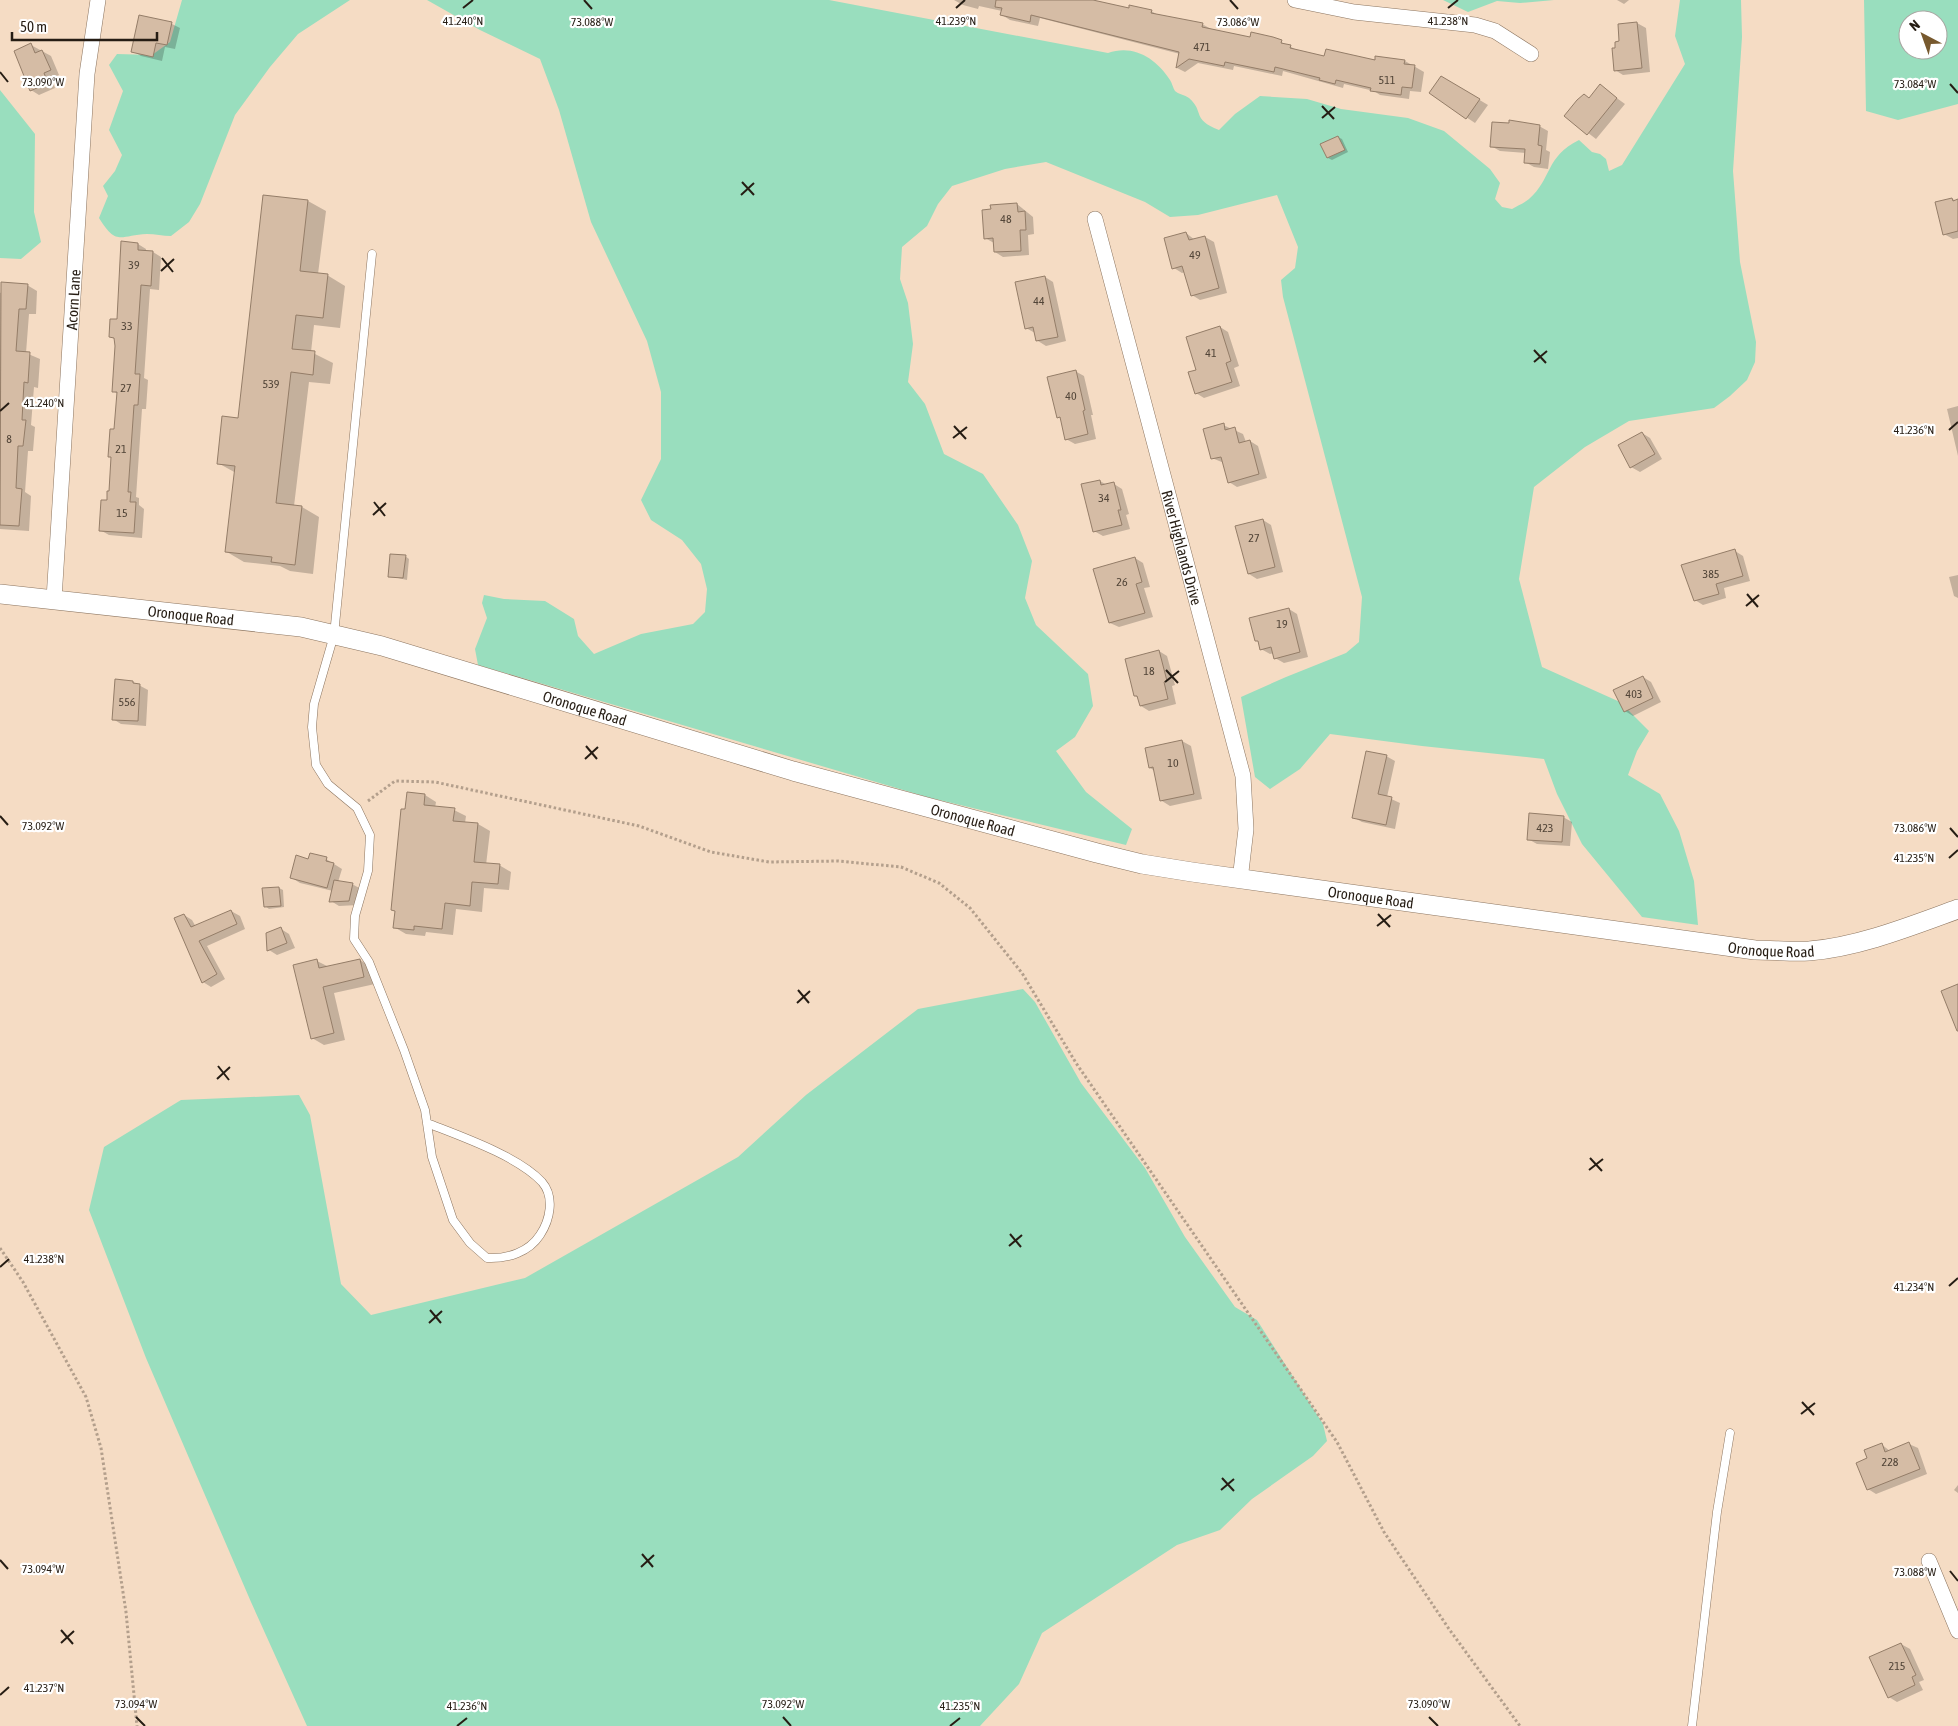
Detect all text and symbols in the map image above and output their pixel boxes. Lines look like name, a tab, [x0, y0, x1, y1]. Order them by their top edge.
scale bar	[12, 10, 158, 42]
north arrow	[1898, 10, 1948, 60]
text: 41.240°N	[443, 14, 483, 28]
text: 41.239°N	[936, 14, 976, 28]
text: 41.238°N	[1428, 14, 1468, 28]
text: 73.088°W	[571, 15, 613, 29]
text: 73.086°W	[1217, 15, 1259, 29]
text: N	[1906, 16, 1923, 34]
text: 50 m	[20, 18, 47, 35]
house number: 471	[1194, 40, 1211, 54]
house number: 511	[1379, 73, 1396, 87]
text: 73.090°W	[22, 75, 64, 89]
text: 73.084°W	[1894, 77, 1936, 91]
house number: 48	[1000, 212, 1012, 226]
house number: 49	[1189, 248, 1201, 262]
house number: 39	[128, 258, 140, 272]
street label: Acorn Lane	[62, 269, 83, 330]
house number: 44	[1033, 294, 1045, 308]
house number: 33	[121, 319, 133, 333]
house number: 41	[1205, 346, 1217, 360]
house number: 539	[263, 377, 280, 391]
house number: 27	[120, 381, 132, 395]
house number: 40	[1065, 389, 1077, 403]
text: 41.240°N	[24, 396, 64, 410]
text: 41.236°N	[1894, 423, 1934, 437]
house number: 8	[6, 432, 12, 446]
house number: 21	[115, 442, 127, 456]
street label: River Highlands Drive	[1159, 488, 1206, 607]
house number: 34	[1098, 491, 1110, 505]
house number: 15	[116, 506, 128, 520]
house number: 27	[1248, 531, 1260, 545]
house number: 385	[1703, 567, 1719, 581]
house number: 26	[1116, 575, 1128, 589]
street label: Oronoque Road	[147, 602, 235, 628]
house number: 19	[1276, 617, 1288, 631]
house number: 18	[1143, 664, 1155, 678]
street label: Oronoque Road	[541, 687, 629, 728]
house number: 403	[1626, 687, 1642, 701]
house number: 556	[119, 695, 136, 709]
house number: 10	[1167, 756, 1179, 770]
street label: Oronoque Road	[929, 800, 1017, 839]
text: 73.092°W	[22, 819, 64, 833]
house number: 423	[1537, 821, 1553, 835]
text: 73.086°W	[1894, 821, 1936, 835]
text: 41.235°N	[1894, 851, 1934, 865]
street label: Oronoque Road	[1327, 882, 1415, 911]
street label: Oronoque Road	[1727, 938, 1815, 960]
text: 41.238°N	[24, 1252, 64, 1266]
text: 41.234°N	[1894, 1280, 1934, 1294]
house number: 228	[1882, 1455, 1899, 1469]
text: 73.094°W	[22, 1562, 64, 1576]
text: 73.088°W	[1894, 1565, 1936, 1579]
house number: 215	[1889, 1659, 1905, 1673]
text: 41.237°N	[24, 1681, 64, 1695]
text: 73.094°W	[115, 1697, 157, 1711]
text: 73.092°W	[762, 1697, 804, 1711]
text: 73.090°W	[1408, 1697, 1450, 1711]
text: 41.236°N	[447, 1699, 487, 1713]
text: 41.235°N	[940, 1699, 980, 1713]

